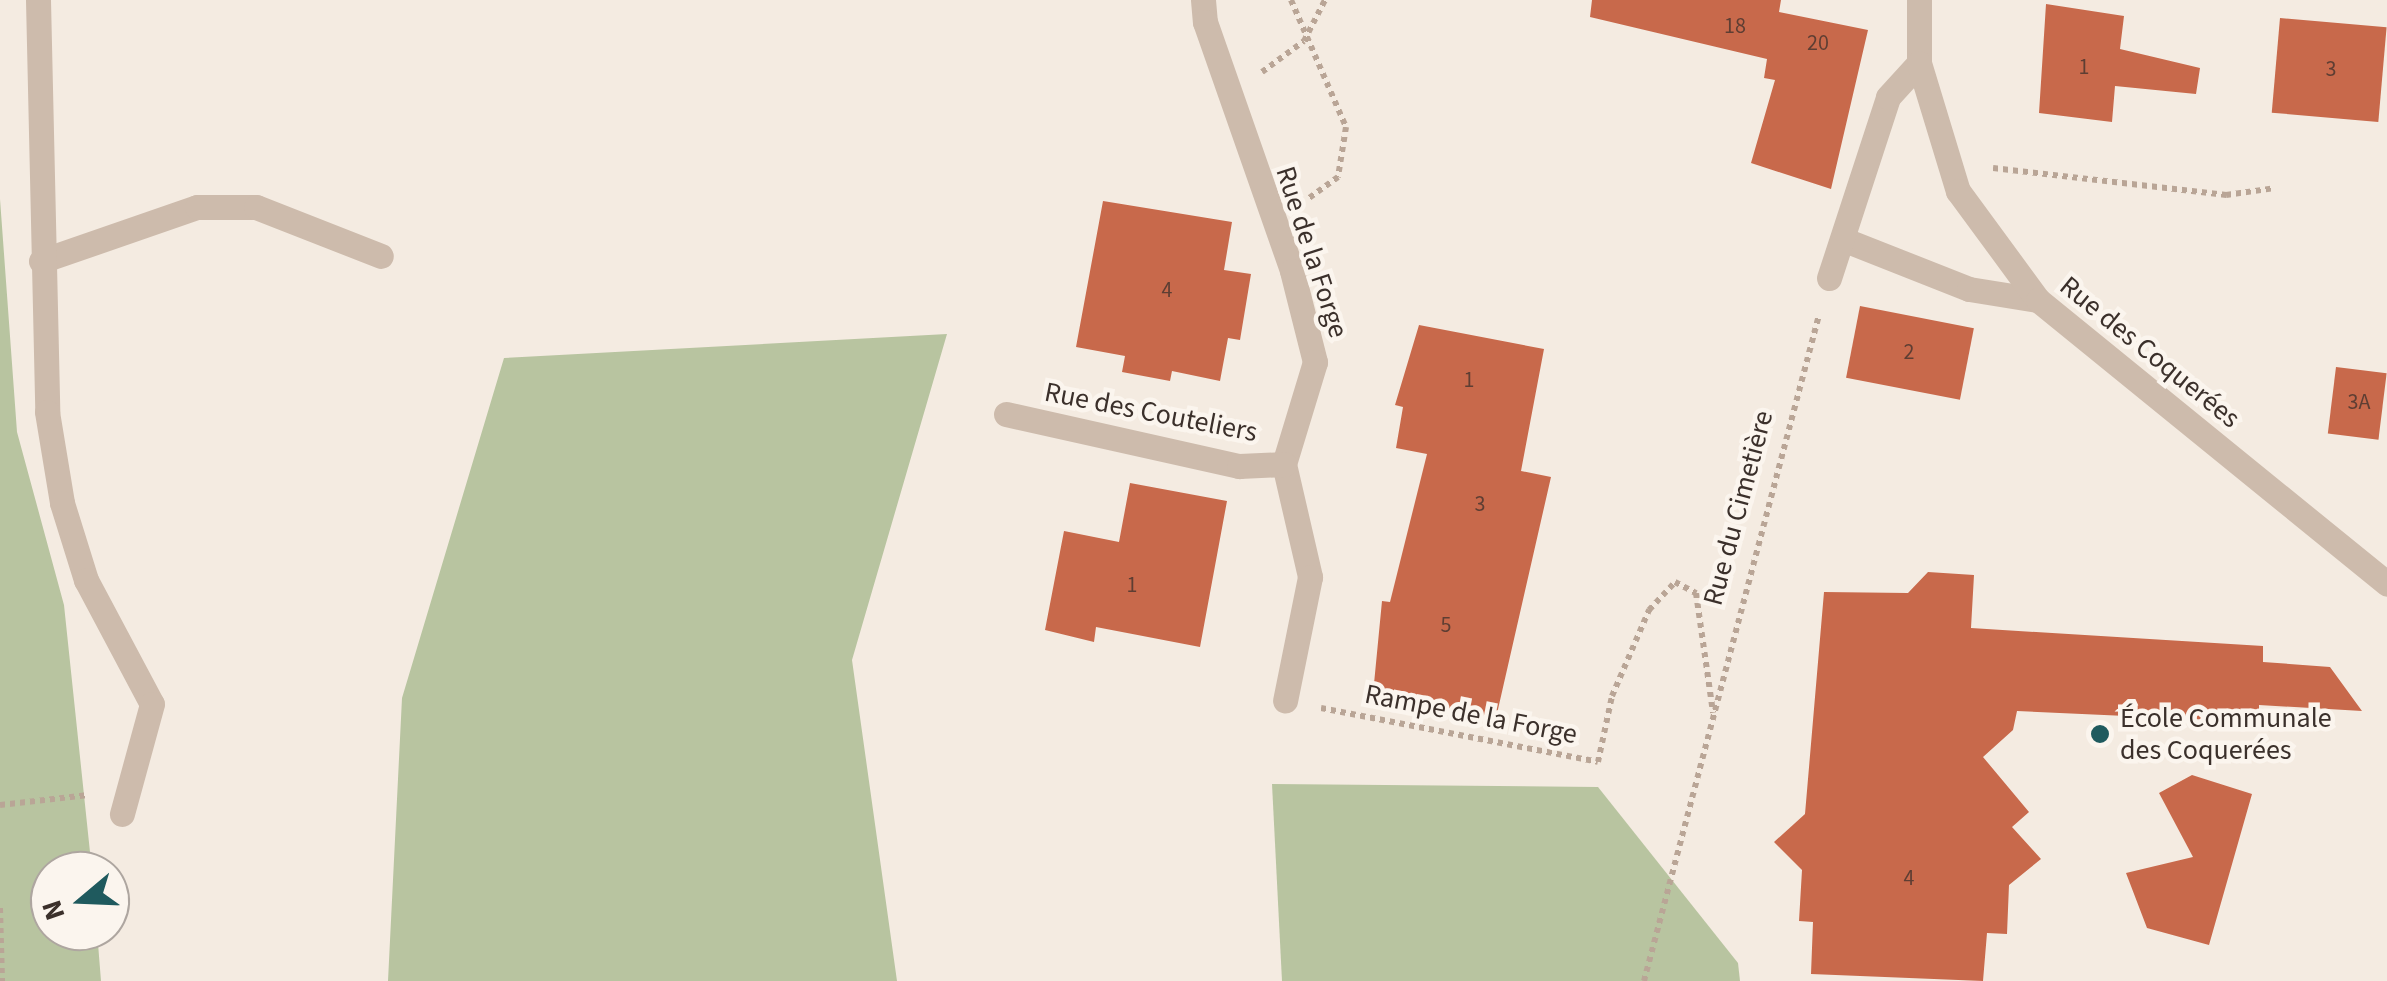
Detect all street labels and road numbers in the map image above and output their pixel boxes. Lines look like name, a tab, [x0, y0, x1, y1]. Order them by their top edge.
street label: Rue de la Forge	[1268, 162, 1356, 342]
street label: Rue des Coquerées	[2053, 269, 2247, 435]
street label: Rue des Couteliers	[1042, 375, 1260, 449]
street label: Rue du Cimetière	[1696, 407, 1780, 609]
street label: Rampe de la Forge	[1362, 677, 1580, 751]

